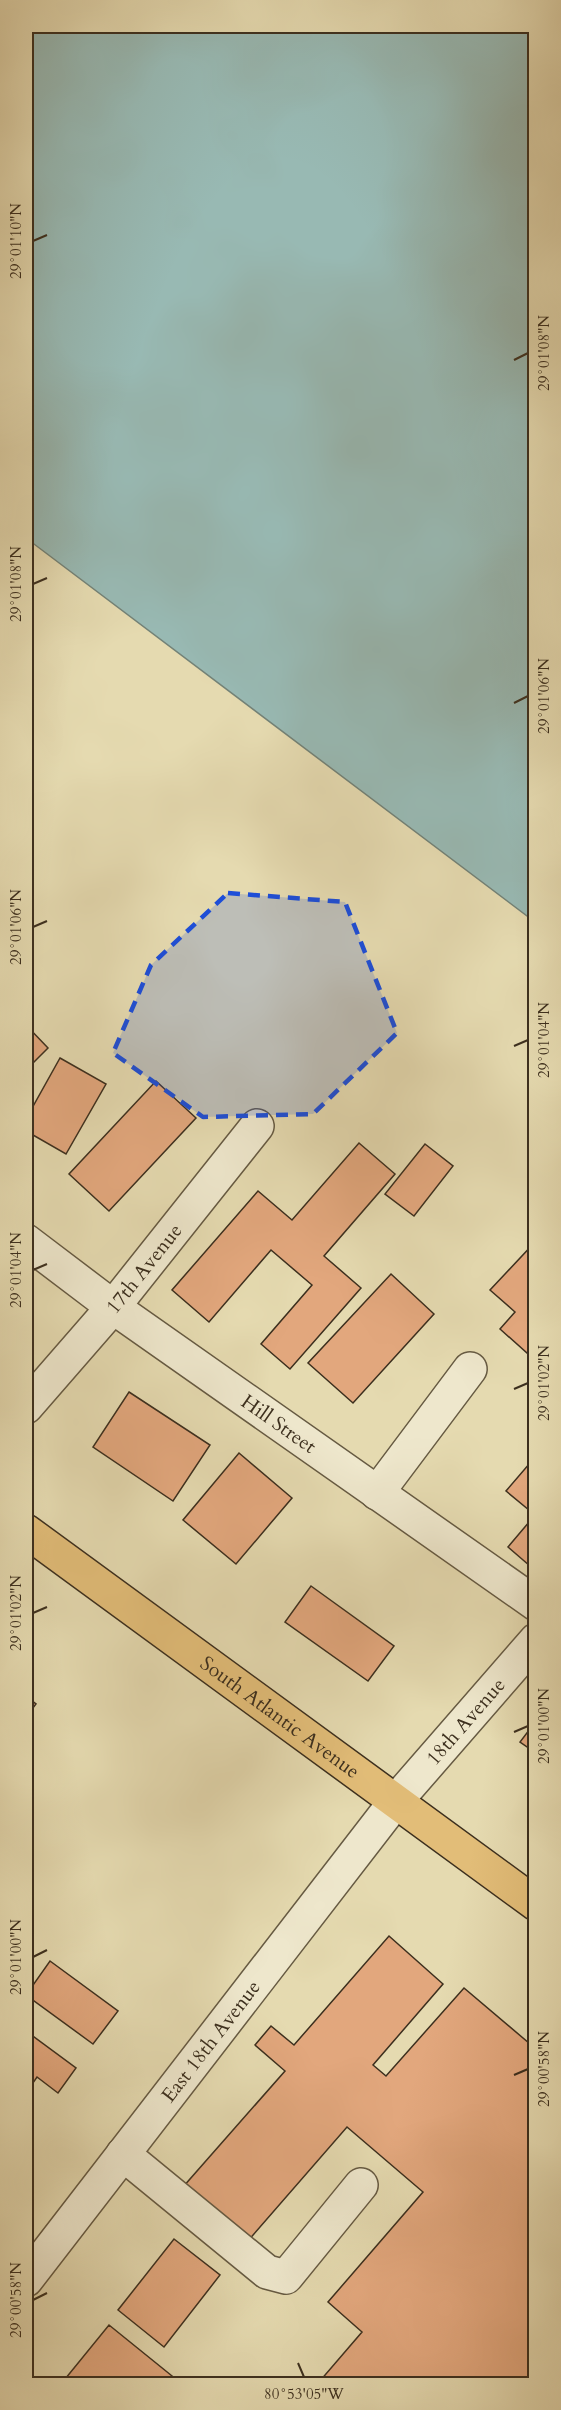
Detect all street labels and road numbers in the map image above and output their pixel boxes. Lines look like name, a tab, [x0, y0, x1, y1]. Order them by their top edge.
street label: 17th Avenue	[100, 1218, 188, 1319]
street label: Hill Street	[236, 1388, 323, 1460]
street label: South Atlantic Avenue	[195, 1650, 366, 1784]
street label: 18th Avenue	[420, 1672, 511, 1771]
street label: East 18th Avenue	[155, 1974, 266, 2108]

